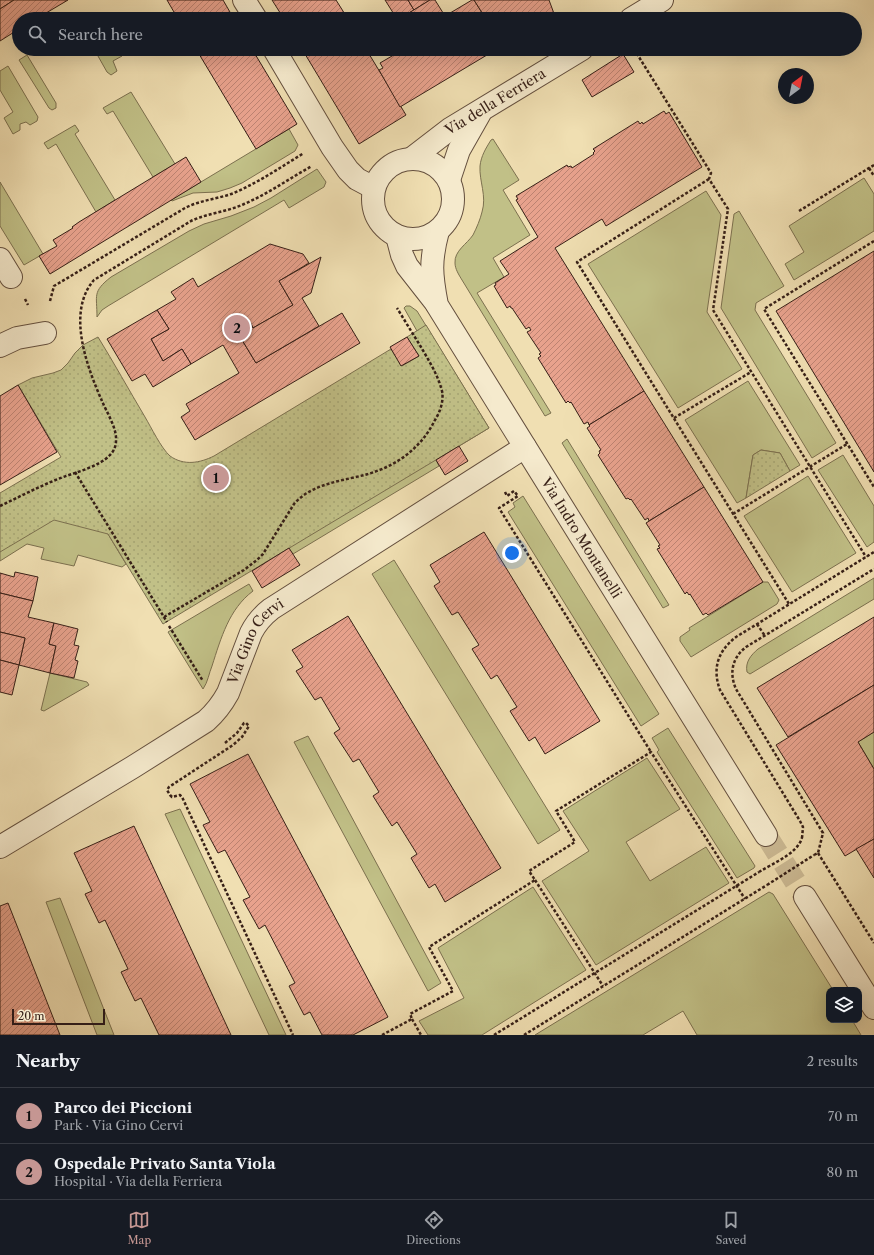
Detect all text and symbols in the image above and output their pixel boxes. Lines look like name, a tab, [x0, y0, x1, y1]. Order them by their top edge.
search box	[12, 12, 862, 56]
icon: search	[26, 23, 48, 45]
text: Search here	[58, 25, 143, 44]
street label: Via della Ferriera	[441, 64, 549, 140]
north arrow	[778, 68, 814, 104]
pin: 2	[224, 313, 250, 343]
pin: 1	[203, 463, 229, 493]
street label: Via Indro Montanelli	[537, 473, 626, 602]
your location	[502, 543, 522, 563]
street label: Via Gino Cervi	[223, 594, 287, 687]
map controls	[826, 987, 862, 1023]
button: layers	[826, 987, 862, 1023]
scale bar	[12, 1007, 105, 1026]
text: 20 m	[18, 1009, 44, 1023]
text: Nearby	[16, 1051, 80, 1071]
text: 2 results	[807, 1053, 858, 1069]
text: Parco dei Piccioni	[54, 1098, 192, 1117]
text: 1	[26, 1108, 32, 1124]
text: 70 m	[828, 1108, 858, 1124]
text: Park · Via Gino Cervi	[54, 1117, 183, 1133]
text: Ospedale Privato Santa Viola	[54, 1154, 276, 1173]
text: 2	[25, 1164, 33, 1180]
text: 80 m	[826, 1164, 858, 1180]
text: Hospital · Via della Ferriera	[54, 1173, 222, 1189]
tab: Map	[128, 1209, 151, 1247]
tab: Directions	[406, 1209, 461, 1247]
tab: Saved	[716, 1209, 746, 1247]

